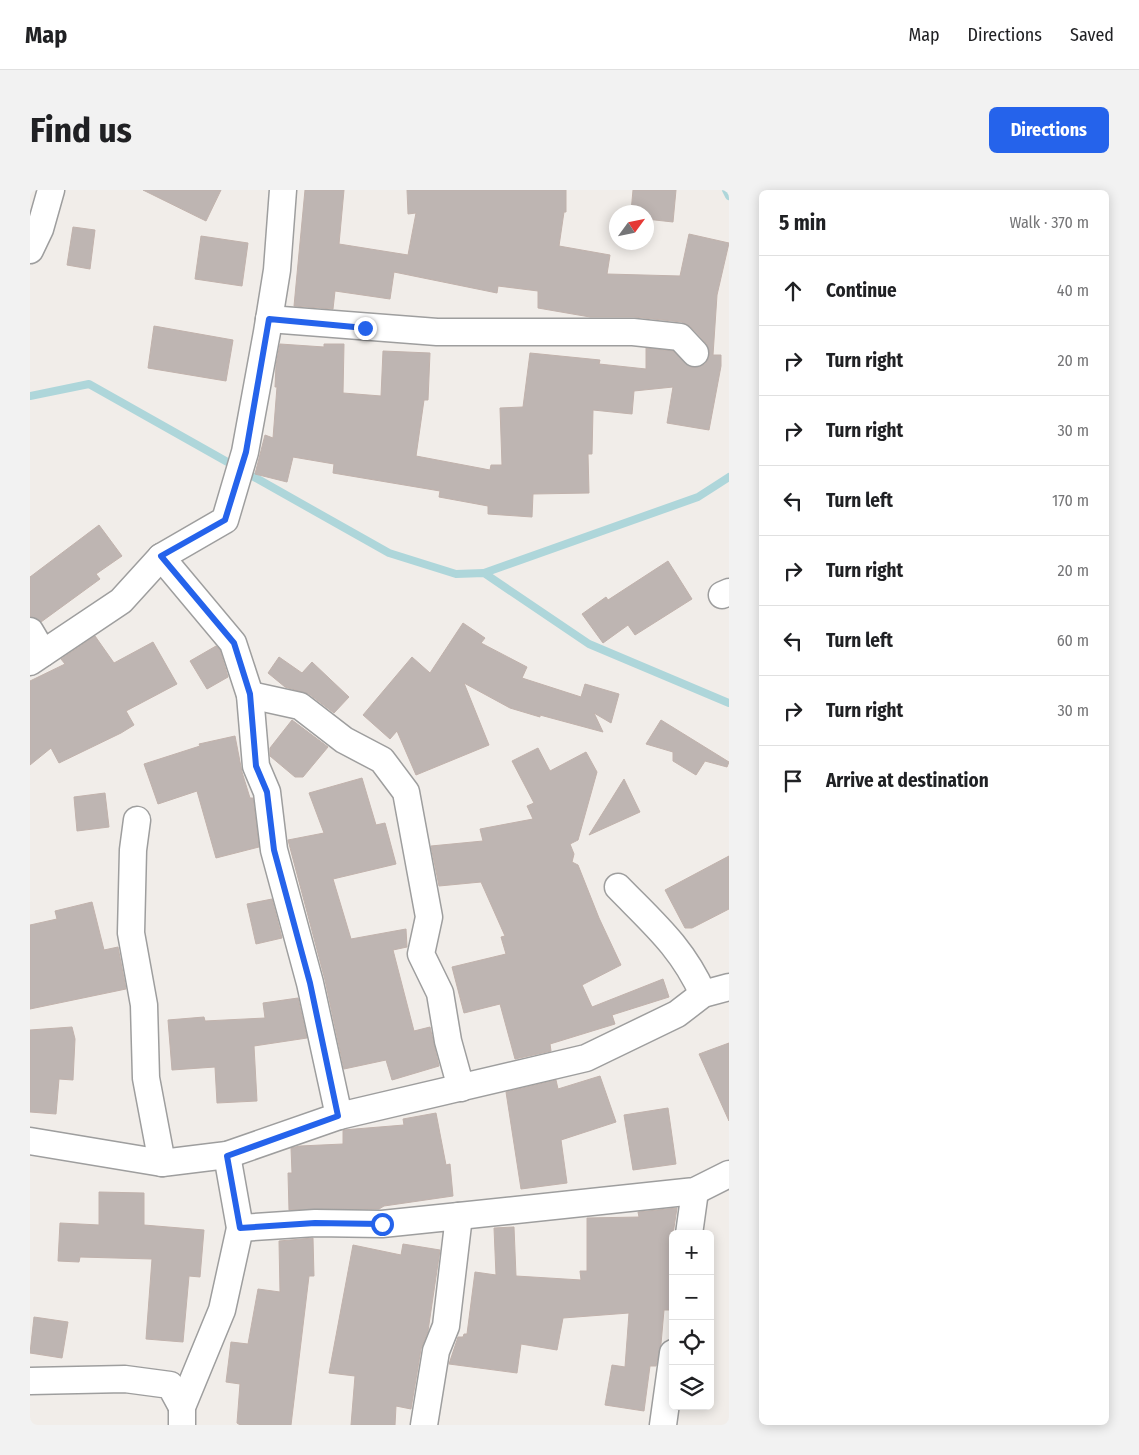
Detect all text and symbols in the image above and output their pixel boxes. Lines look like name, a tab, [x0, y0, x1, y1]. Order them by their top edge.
text: Map	[25, 21, 67, 49]
text: Map	[908, 24, 940, 46]
text: Directions	[968, 24, 1042, 46]
text: Saved	[1070, 24, 1114, 46]
button: Directions	[989, 107, 1109, 153]
text: Find us	[30, 109, 132, 151]
north arrow	[609, 205, 654, 250]
text: 5 min	[779, 210, 826, 236]
text: Walk · 370 m	[1009, 213, 1089, 232]
icon: ahead	[779, 277, 807, 305]
text: Continue	[826, 279, 897, 302]
text: 40 m	[1057, 281, 1089, 300]
route end	[354, 317, 377, 340]
icon: right	[779, 347, 807, 375]
text: Turn right	[826, 349, 903, 372]
text: 20 m	[1058, 351, 1089, 370]
icon: right	[779, 417, 807, 445]
text: Turn right	[826, 419, 903, 442]
text: 30 m	[1057, 421, 1089, 440]
icon: left	[779, 487, 807, 515]
text: Turn left	[826, 489, 893, 512]
text: 170 m	[1052, 491, 1089, 510]
icon: right	[779, 557, 807, 585]
text: Turn right	[826, 559, 903, 582]
text: 20 m	[1058, 561, 1089, 580]
icon: left	[779, 627, 807, 655]
text: Turn left	[826, 629, 893, 652]
text: 60 m	[1057, 631, 1089, 650]
icon: right	[779, 697, 807, 725]
text: Turn right	[826, 699, 903, 722]
text: 30 m	[1057, 701, 1089, 720]
icon: arrive	[779, 767, 807, 795]
text: Arrive at destination	[826, 769, 989, 792]
route start	[371, 1213, 394, 1236]
map controls	[669, 1230, 714, 1410]
button: +	[669, 1230, 714, 1275]
button: −	[669, 1275, 714, 1320]
button: locate	[669, 1320, 714, 1365]
button: layers	[669, 1365, 714, 1410]

